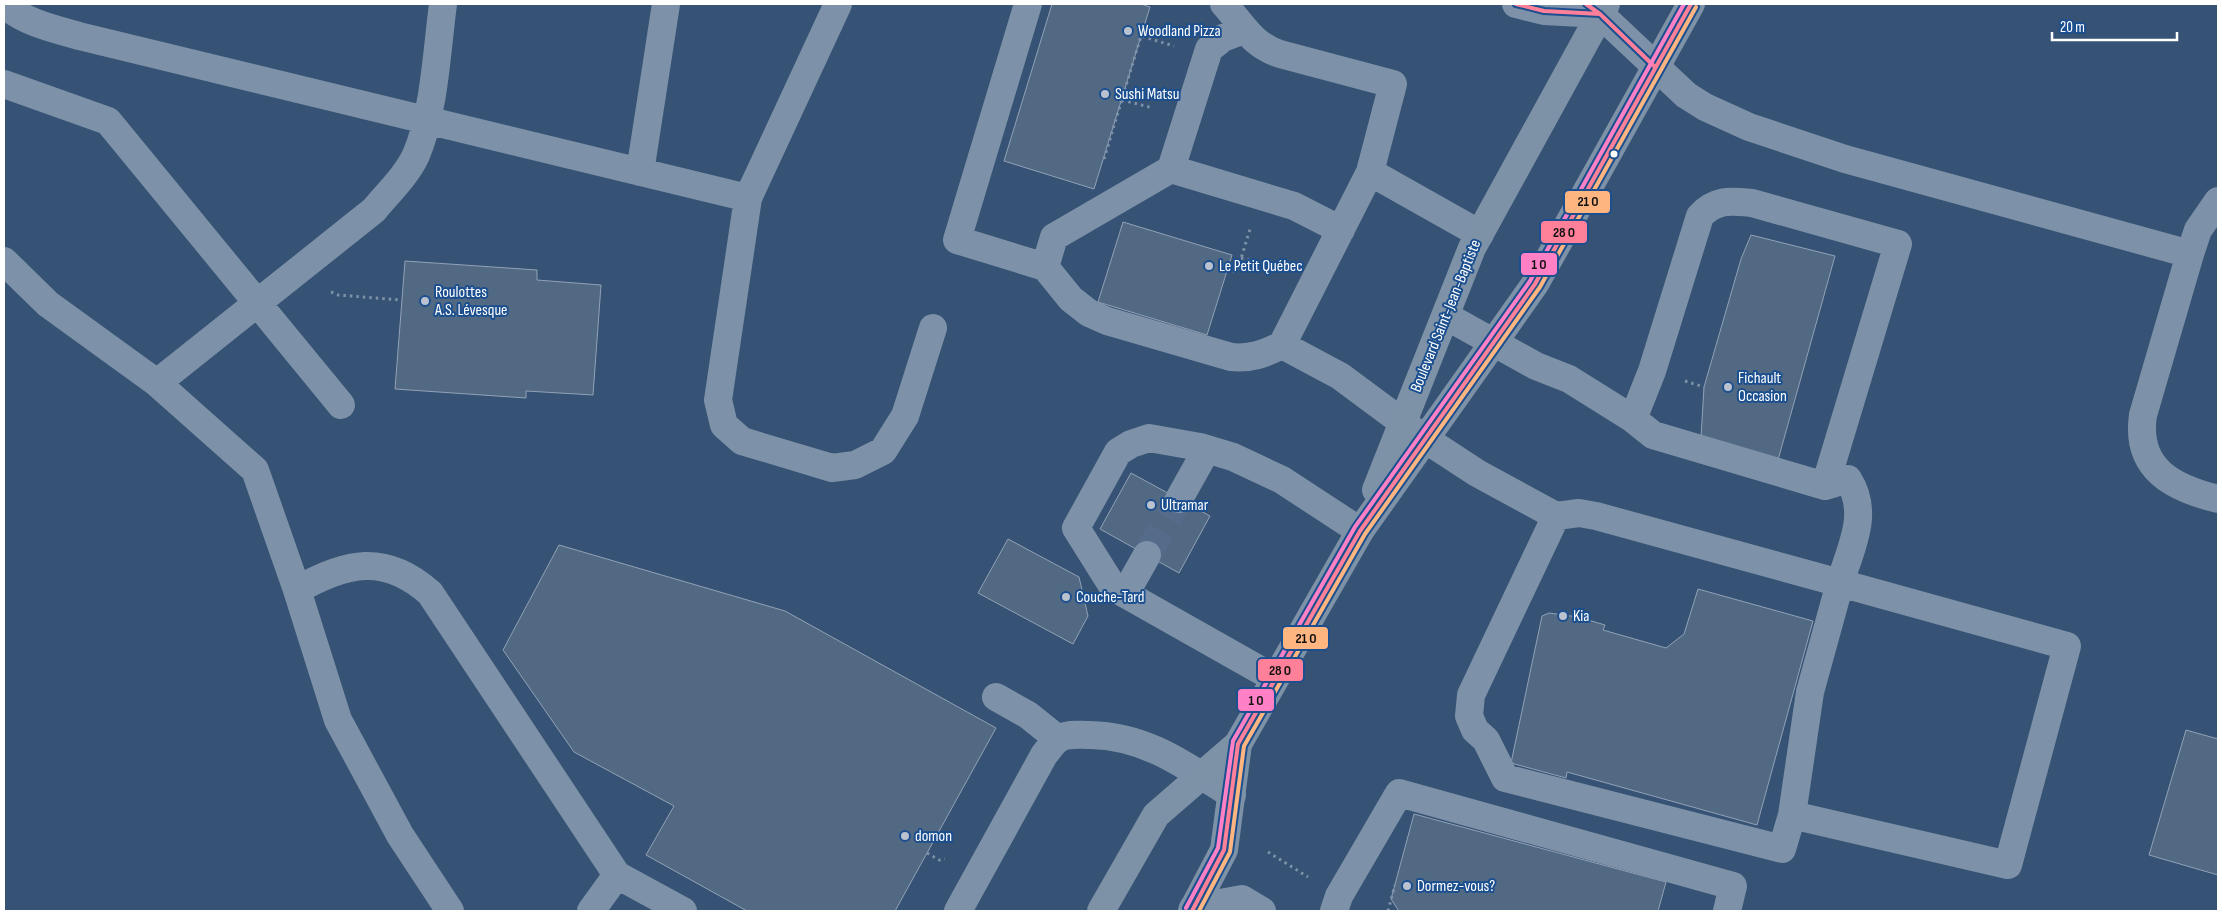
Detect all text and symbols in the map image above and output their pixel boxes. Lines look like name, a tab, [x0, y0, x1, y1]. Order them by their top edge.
scale bar	[2052, 10, 2177, 42]
text: 20 m	[2060, 18, 2085, 37]
place label: Woodland Pizza	[1138, 22, 1221, 41]
marker: Woodland Pizza	[1122, 25, 1134, 37]
place label: Sushi Matsu	[1115, 85, 1180, 104]
marker: Sushi Matsu	[1099, 88, 1111, 100]
unlabelled marker	[1609, 149, 1619, 159]
line badge: 21 O	[1564, 190, 1611, 214]
text: 21 O	[1577, 193, 1599, 210]
line badge: 28 O	[1540, 220, 1588, 244]
text: 28 O	[1553, 224, 1575, 241]
street label: Boulevard Saint-Jean-Baptiste	[1407, 237, 1485, 395]
line badge: 1 O	[1520, 252, 1558, 276]
text: 1 O	[1532, 256, 1546, 273]
place label: Le Petit Québec	[1219, 257, 1303, 276]
marker: Le Petit Québec	[1203, 260, 1215, 272]
place label: Roulottes A.S. Lévesque	[434, 283, 508, 320]
marker: Roulottes A.S. Lévesque	[419, 295, 431, 307]
place label: Fichault Occasion	[1738, 369, 1787, 406]
marker: Fichault Occasion	[1722, 381, 1734, 393]
place label: Ultramar	[1161, 496, 1209, 515]
marker: Ultramar	[1145, 499, 1157, 511]
place label: Couche-Tard	[1076, 588, 1144, 607]
marker: Couche-Tard	[1060, 591, 1072, 603]
place label: Kia	[1573, 607, 1589, 626]
marker: Kia	[1557, 610, 1569, 622]
line badge: 21 O	[1282, 626, 1329, 650]
text: 21 O	[1295, 630, 1317, 647]
line badge: 28 O	[1257, 658, 1304, 682]
text: 28 O	[1269, 662, 1291, 679]
line badge: 1 O	[1237, 688, 1275, 712]
text: 1 O	[1249, 692, 1263, 709]
place label: domon	[915, 827, 952, 846]
marker: domon	[899, 830, 911, 842]
place label: Dormez-vous?	[1417, 877, 1495, 896]
marker: Dormez-vous?	[1401, 880, 1413, 892]

